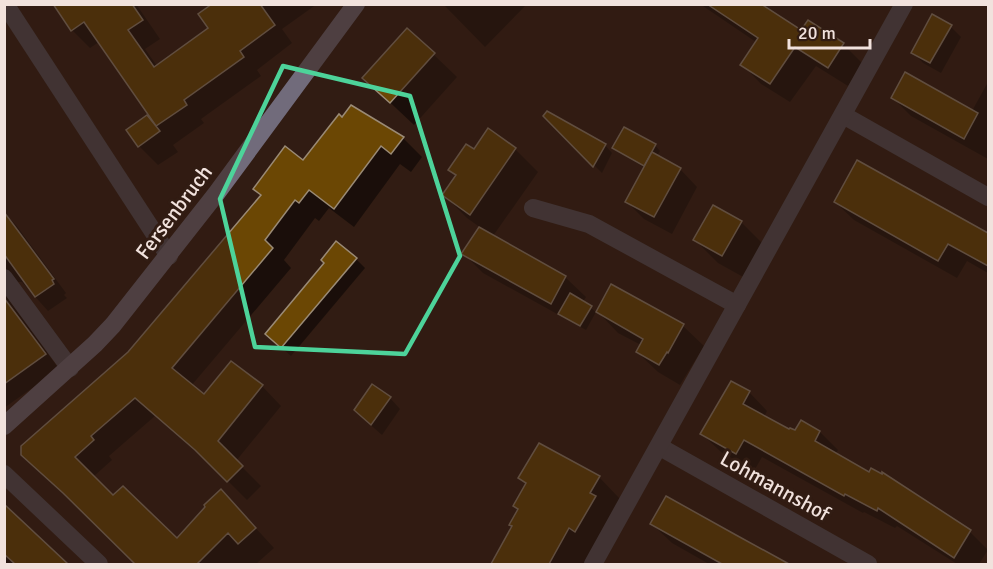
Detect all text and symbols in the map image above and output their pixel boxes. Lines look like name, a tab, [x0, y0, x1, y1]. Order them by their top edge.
scale bar	[789, 12, 870, 50]
text: 20 m	[798, 22, 836, 44]
street label: Fersenbruch	[130, 160, 218, 264]
street label: Lohmannshof	[716, 445, 835, 527]

